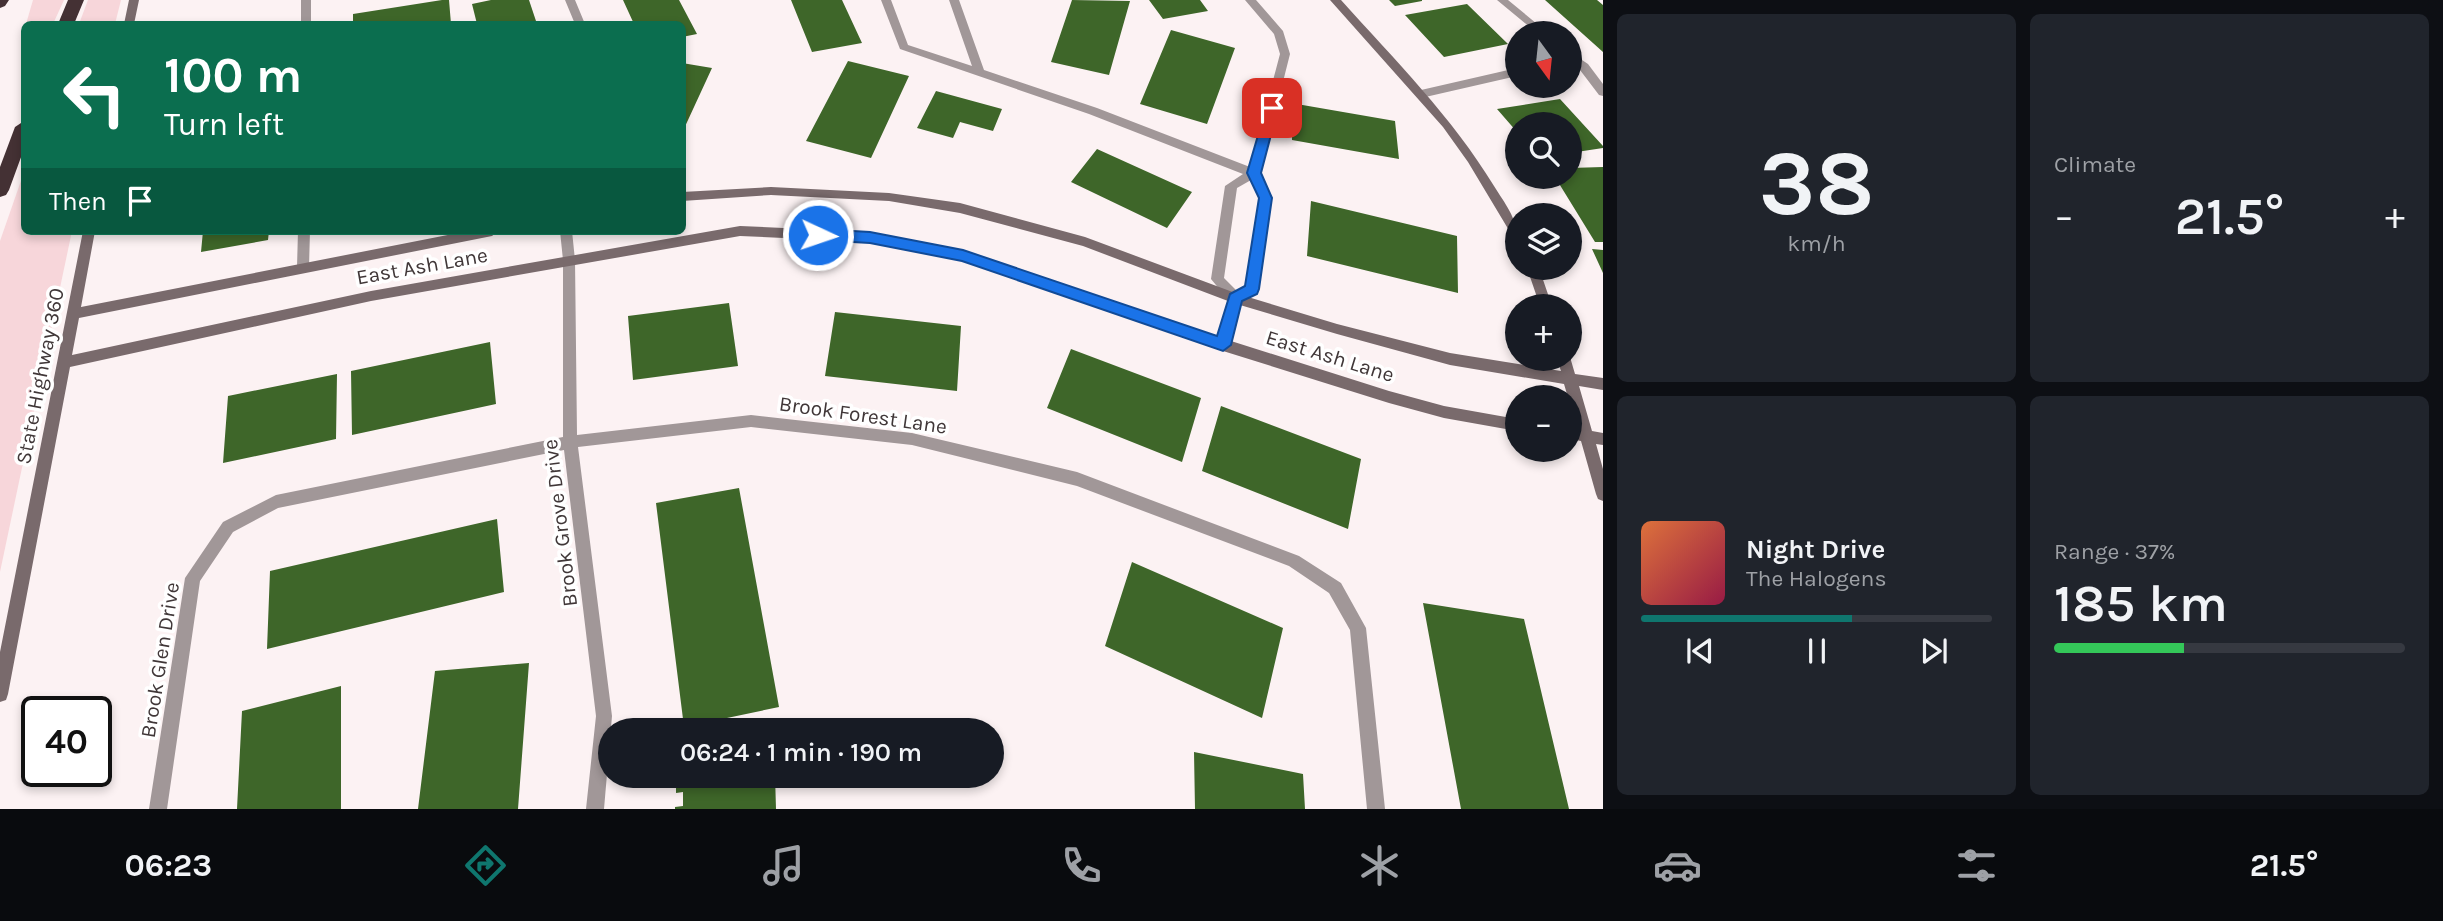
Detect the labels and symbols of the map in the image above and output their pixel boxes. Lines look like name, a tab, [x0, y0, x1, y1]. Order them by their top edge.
north arrow	[1505, 21, 1582, 98]
pin	[1242, 78, 1302, 138]
position arrow	[781, 198, 855, 272]
street label: East Ash Lane	[354, 243, 490, 289]
street label: State Highway 360	[11, 286, 69, 466]
street label: East Ash Lane	[1263, 325, 1397, 387]
street label: Brook Forest Lane	[777, 391, 949, 439]
street label: Brook Grove Drive	[538, 438, 582, 608]
street label: Brook Glen Drive	[136, 580, 184, 740]
speed limit sign: 40	[21, 696, 112, 787]

